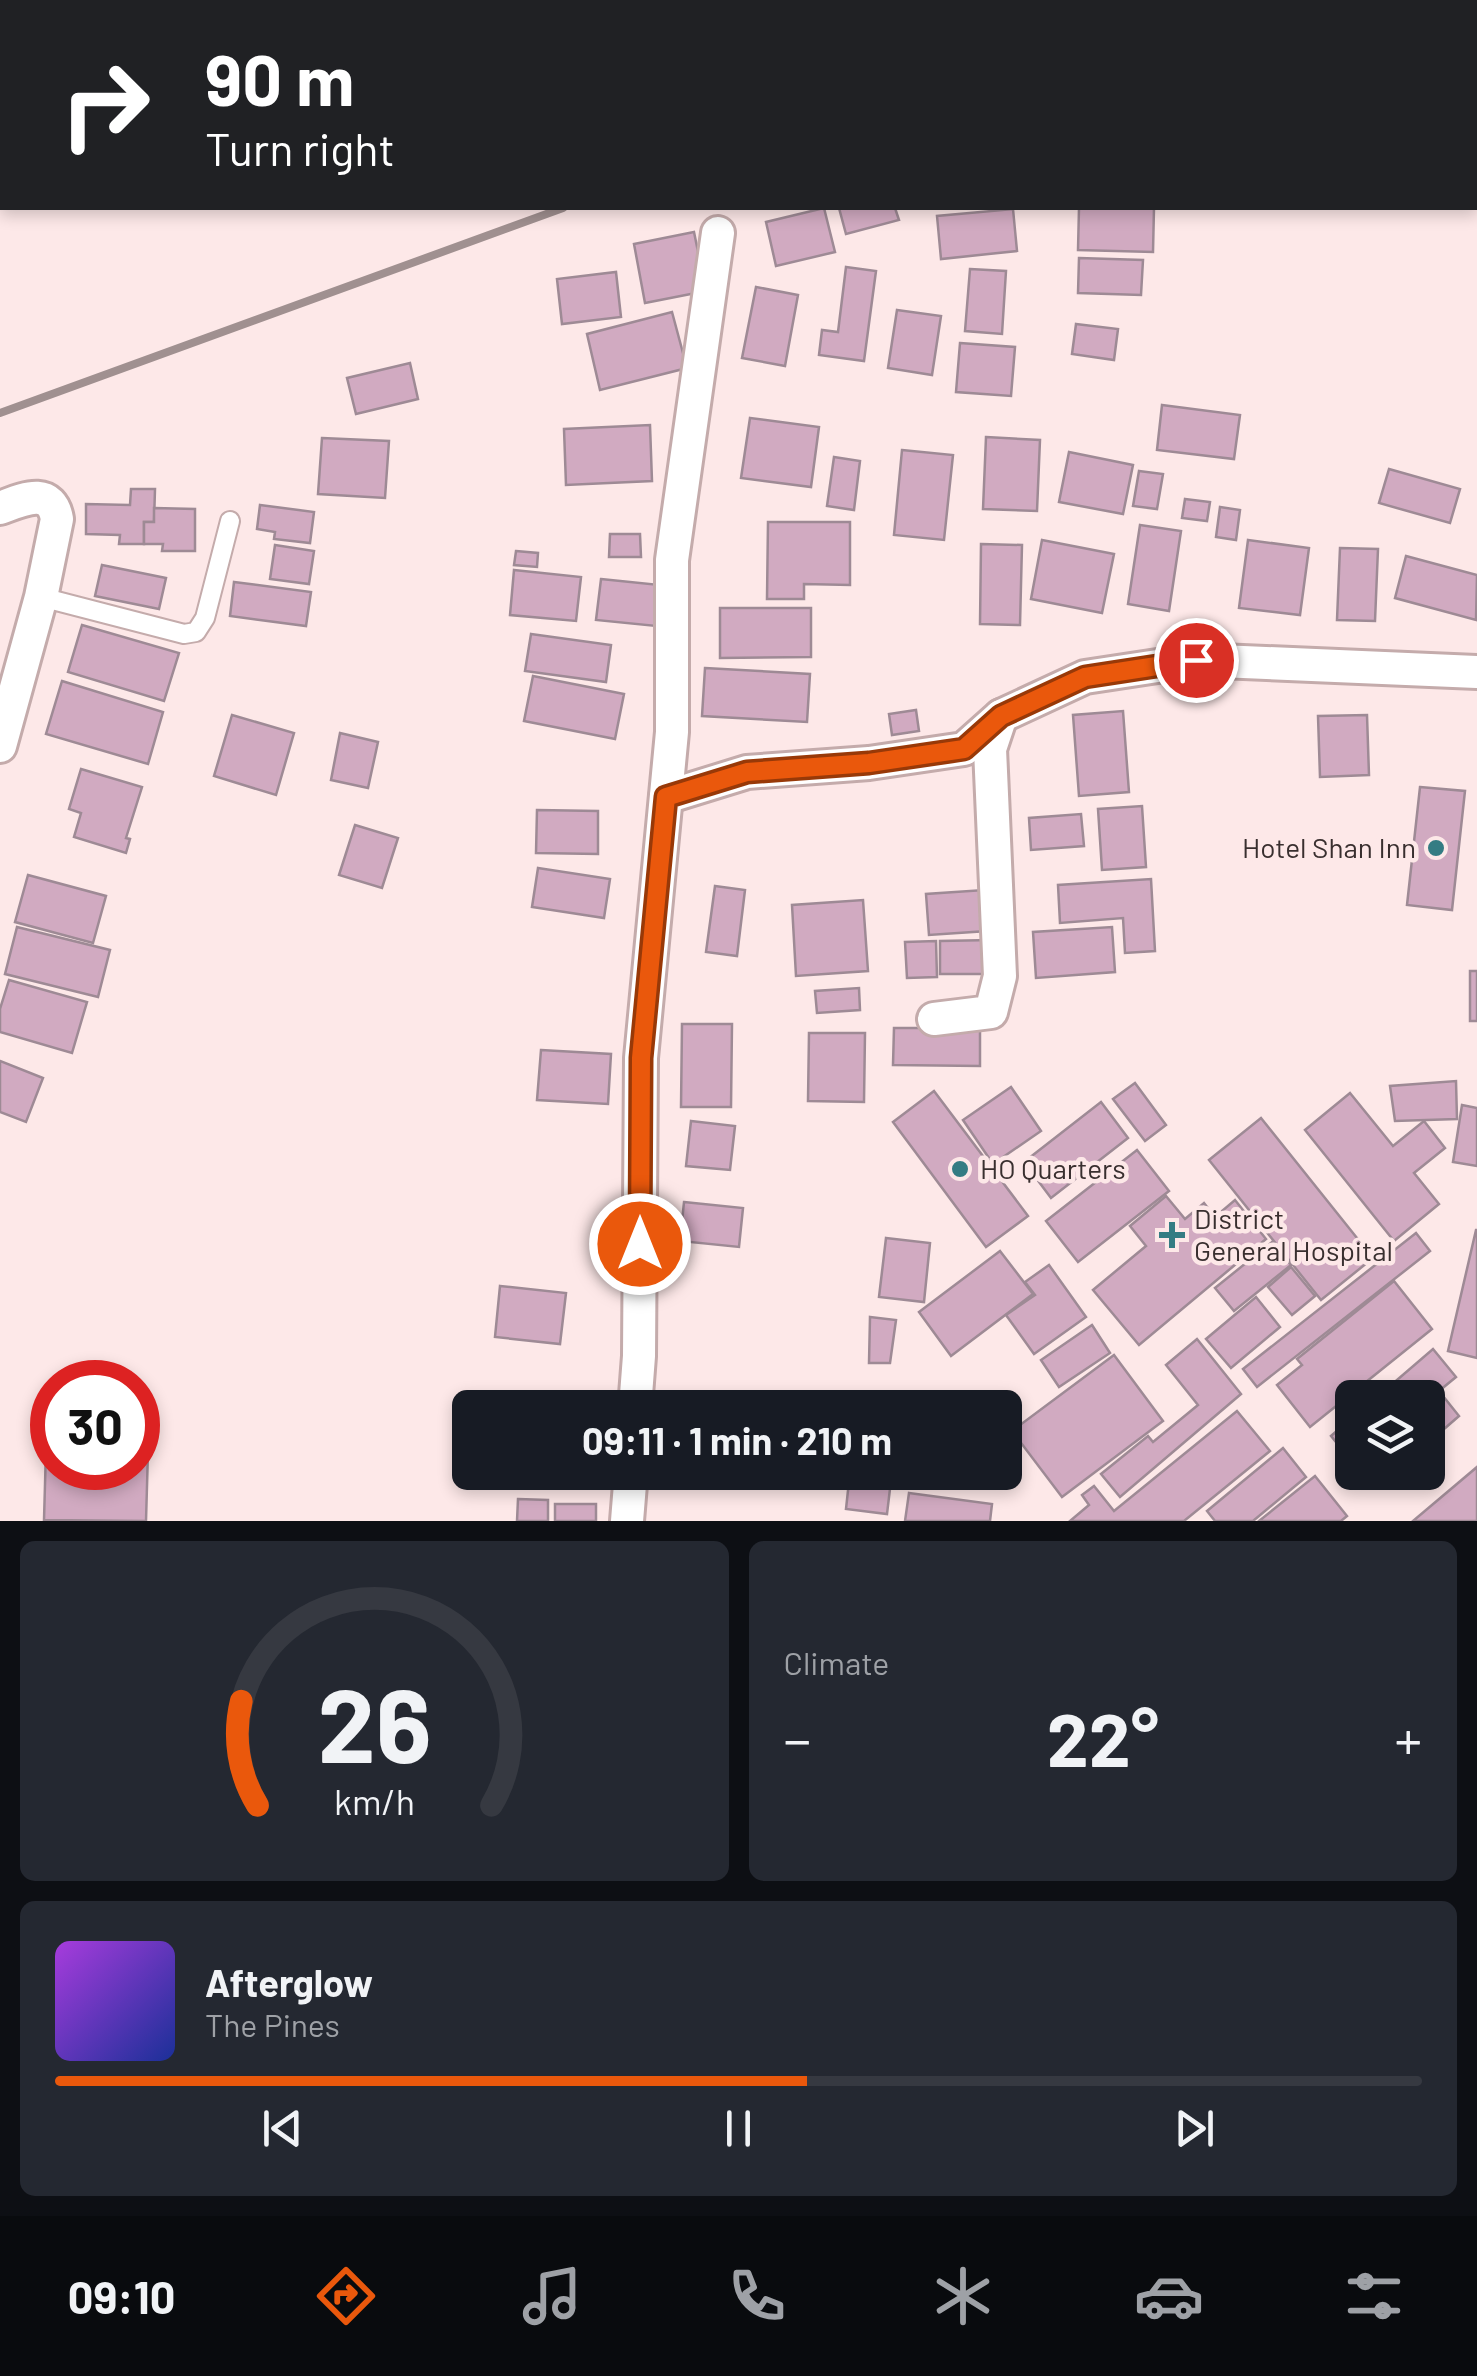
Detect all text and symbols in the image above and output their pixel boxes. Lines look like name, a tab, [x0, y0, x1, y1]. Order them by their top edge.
text: 90 m	[205, 36, 355, 120]
icon: right	[40, 40, 170, 170]
text: Turn right	[205, 121, 395, 175]
pin	[1154, 618, 1239, 703]
icon: arrive	[1169, 633, 1224, 688]
place label: Hotel Shan Inn	[1242, 830, 1416, 864]
marker: Hotel Shan Inn	[1425, 837, 1447, 859]
place label: HO Quarters	[980, 1151, 1126, 1185]
marker: HO Quarters	[949, 1158, 971, 1180]
position arrow	[588, 1192, 692, 1296]
place label: District General Hospital	[1194, 1201, 1393, 1267]
marker: District General Hospital	[1159, 1222, 1185, 1248]
speed limit sign: 30	[30, 1360, 160, 1490]
map controls	[1335, 1380, 1445, 1490]
button: layers	[1335, 1380, 1445, 1490]
text: 09:11 · 1 min · 210 m	[582, 1417, 892, 1463]
text: Climate	[784, 1643, 889, 1681]
text: 26	[317, 1659, 431, 1784]
text: 22°	[1047, 1692, 1159, 1782]
text: −	[784, 1705, 811, 1771]
text: +	[1394, 1705, 1422, 1771]
text: km/h	[334, 1779, 415, 1822]
text: Afterglow	[205, 1959, 373, 2005]
text: The Pines	[205, 2005, 340, 2043]
icon: previous	[255, 2101, 310, 2156]
icon: pause	[711, 2101, 766, 2156]
icon: next	[1167, 2101, 1222, 2156]
icon: directions	[311, 2261, 381, 2331]
icon: music	[517, 2261, 587, 2331]
icon: phone	[722, 2261, 792, 2331]
icon: climate	[928, 2261, 998, 2331]
icon: car	[1134, 2261, 1204, 2331]
icon: filters	[1339, 2261, 1409, 2331]
text: 09:10	[68, 2269, 175, 2323]

